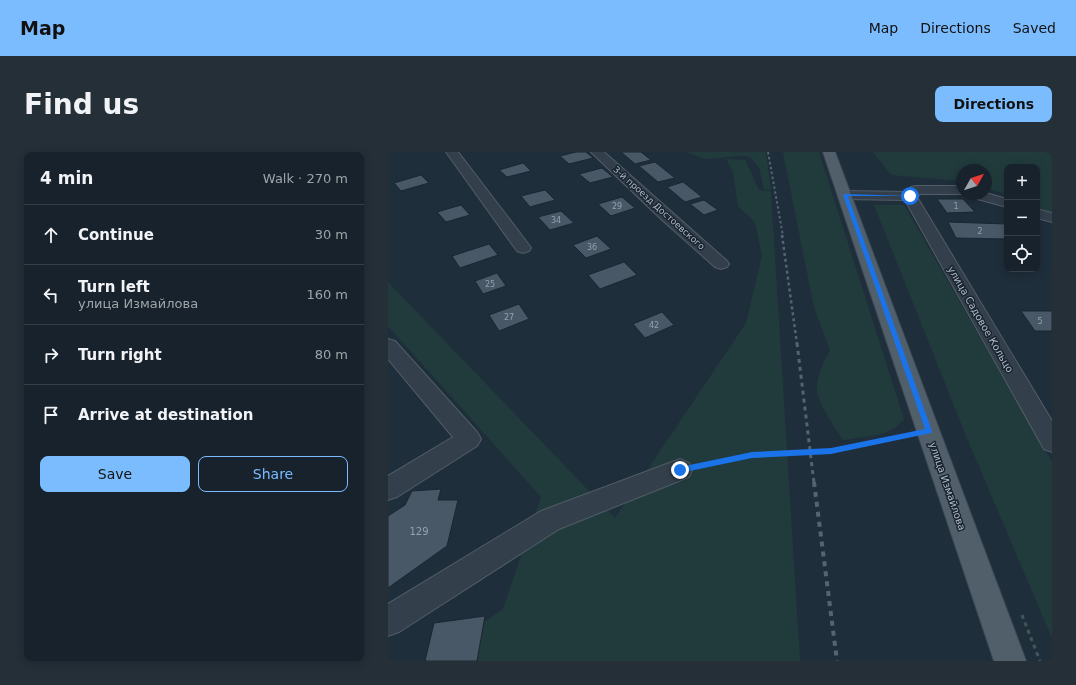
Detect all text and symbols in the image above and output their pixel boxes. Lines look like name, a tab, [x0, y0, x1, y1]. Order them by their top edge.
text: Map	[20, 17, 65, 39]
text: Map	[869, 20, 898, 36]
text: Directions	[920, 20, 991, 36]
text: Saved	[1013, 20, 1056, 36]
button: Directions	[935, 86, 1052, 122]
text: Find us	[24, 88, 139, 121]
street label: 3-й проезд Достоевского	[611, 164, 707, 252]
north arrow	[956, 164, 992, 200]
map controls	[1004, 164, 1040, 272]
button: +	[1004, 164, 1040, 200]
text: 4 min	[40, 168, 93, 188]
text: Walk · 270 m	[263, 171, 348, 186]
route start	[901, 187, 919, 205]
button: −	[1004, 200, 1040, 236]
house number: 29	[612, 202, 622, 211]
house number: 1	[953, 202, 959, 211]
house number: 34	[551, 216, 561, 225]
icon: ahead	[40, 224, 62, 246]
text: Continue	[78, 226, 154, 244]
text: 30 m	[315, 227, 348, 242]
house number: 2	[977, 227, 983, 236]
button: locate	[1004, 236, 1040, 272]
house number: 36	[587, 243, 597, 252]
street label: улица Садовое Кольцо	[946, 264, 1016, 374]
text: Turn left	[78, 278, 150, 296]
house number: 25	[485, 280, 495, 289]
icon: left	[40, 284, 62, 306]
text: 160 m	[306, 287, 348, 302]
text: улица Измайлова	[78, 296, 198, 311]
house number: 27	[504, 313, 514, 322]
house number: 5	[1037, 317, 1043, 326]
house number: 42	[649, 321, 659, 330]
icon: right	[40, 344, 62, 366]
text: Turn right	[78, 346, 162, 364]
text: 80 m	[315, 347, 348, 362]
icon: arrive	[40, 404, 62, 426]
text: Arrive at destination	[78, 406, 253, 424]
street label: улица Измайлова	[927, 441, 968, 532]
button: Save	[40, 456, 190, 492]
button: Share	[198, 456, 348, 492]
route end	[671, 461, 689, 479]
house number: 129	[409, 526, 429, 537]

